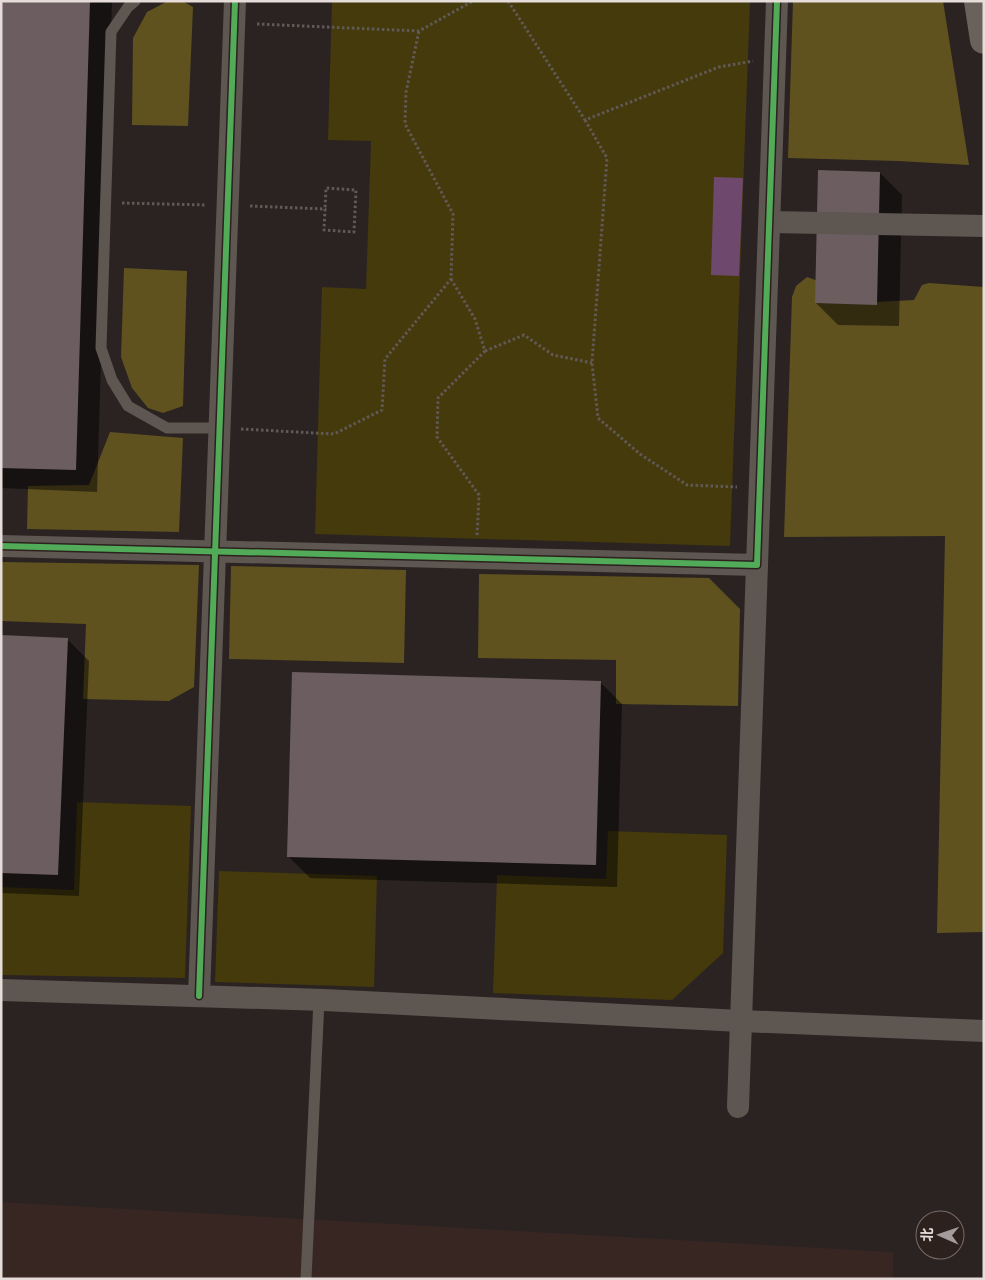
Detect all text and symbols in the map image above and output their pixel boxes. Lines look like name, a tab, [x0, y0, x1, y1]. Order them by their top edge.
north arrow	[915, 1210, 965, 1260]
text: 北	[918, 1227, 936, 1242]

